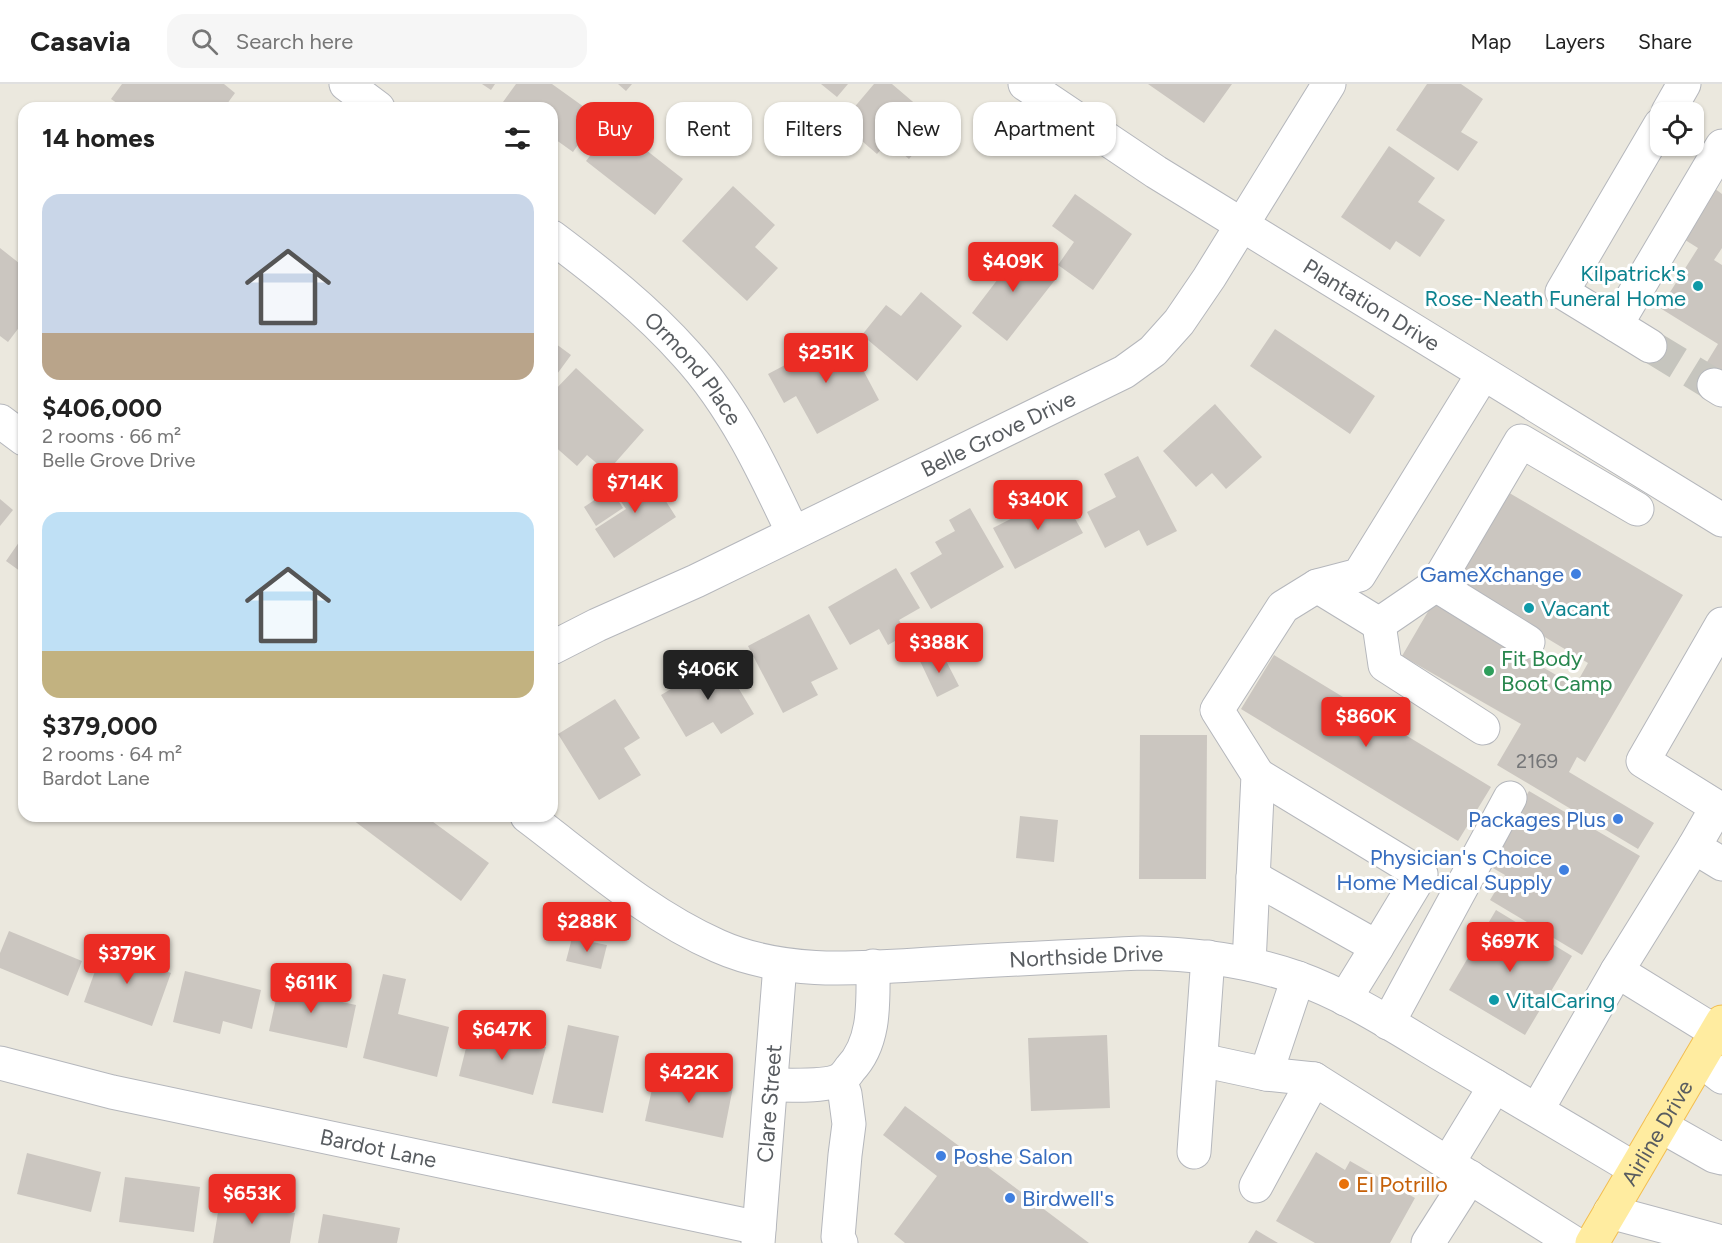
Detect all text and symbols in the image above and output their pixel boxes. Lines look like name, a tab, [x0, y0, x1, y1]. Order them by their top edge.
search box	[167, 14, 587, 68]
text: Casavia	[30, 24, 131, 58]
icon: search	[188, 25, 221, 58]
text: Search here	[236, 28, 353, 55]
text: Map	[1471, 29, 1511, 54]
text: Layers	[1544, 29, 1605, 54]
text: Share	[1638, 29, 1692, 54]
chip: Buy	[576, 102, 654, 156]
chip: Rent	[666, 102, 752, 156]
chip: Filters	[764, 102, 863, 156]
chip: New	[875, 102, 961, 156]
chip: Apartment	[973, 102, 1116, 156]
map controls	[1650, 102, 1704, 156]
button: locate	[1650, 102, 1704, 156]
text: 14 homes	[42, 122, 155, 154]
icon: filters	[501, 122, 534, 155]
icon: home	[234, 233, 342, 341]
pin: $409K	[971, 242, 1055, 293]
text: $409K	[982, 249, 1044, 273]
street label: Plantation Drive	[1298, 253, 1445, 357]
place label: Kilpatrick's Rose-Neath Funeral Home	[1425, 260, 1686, 312]
marker: Kilpatrick's Rose-Neath Funeral Home	[1691, 279, 1705, 293]
street label: Ormond Place	[639, 306, 748, 430]
pin: $251K	[784, 333, 868, 384]
text: $251K	[798, 340, 854, 364]
street label: Belle Grove Drive	[917, 385, 1080, 483]
text: $406,000	[42, 392, 162, 424]
text: 2 rooms · 66 m²	[42, 424, 181, 448]
text: Belle Grove Drive	[42, 448, 195, 472]
pin: $714K	[593, 463, 677, 514]
text: $714K	[607, 470, 663, 494]
pin: $340K	[996, 480, 1080, 531]
text: $340K	[1007, 487, 1069, 511]
icon: home	[234, 551, 342, 659]
place label: GameXchange	[1420, 561, 1564, 588]
marker: GameXchange	[1569, 567, 1583, 581]
place label: Vacant	[1541, 595, 1610, 622]
marker: Vacant	[1522, 601, 1536, 615]
pin: $388K	[897, 623, 981, 674]
text: $388K	[909, 630, 969, 654]
place label: Fit Body Boot Camp	[1501, 645, 1613, 697]
pin: $406K	[666, 650, 750, 701]
text: $406K	[677, 657, 739, 681]
marker: Fit Body Boot Camp	[1482, 664, 1496, 678]
pin: $860K	[1324, 697, 1408, 748]
text: $860K	[1335, 704, 1397, 728]
text: $379,000	[42, 710, 158, 742]
text: 2 rooms · 64 m²	[42, 742, 182, 766]
house number: 2169	[1516, 749, 1558, 773]
text: Bardot Lane	[42, 766, 150, 790]
place label: Packages Plus	[1468, 806, 1606, 833]
marker: Packages Plus	[1611, 812, 1625, 826]
place label: Physician's Choice Home Medical Supply	[1336, 844, 1552, 896]
marker: Physician's Choice Home Medical Supply	[1557, 863, 1571, 877]
pin: $288K	[545, 902, 629, 953]
text: $288K	[557, 909, 617, 933]
pin: $697K	[1468, 922, 1552, 973]
text: $697K	[1481, 929, 1539, 953]
pin: $379K	[85, 934, 169, 985]
street label: Northside Drive	[1008, 940, 1164, 973]
text: $379K	[98, 941, 156, 965]
pin: $611K	[269, 963, 353, 1014]
text: $611K	[285, 970, 337, 994]
place label: VitalCaring	[1506, 987, 1615, 1014]
marker: VitalCaring	[1487, 993, 1501, 1007]
pin: $647K	[460, 1010, 544, 1061]
text: $647K	[472, 1017, 532, 1041]
street label: Clare Street	[751, 1043, 788, 1164]
pin: $422K	[647, 1053, 731, 1104]
text: $422K	[659, 1060, 719, 1084]
street label: Airline Drive	[1616, 1075, 1699, 1191]
street label: Bardot Lane	[318, 1123, 439, 1174]
place label: Poshe Salon	[953, 1143, 1073, 1170]
marker: Poshe Salon	[934, 1149, 948, 1163]
place label: El Potrillo	[1356, 1171, 1448, 1198]
pin: $653K	[210, 1174, 294, 1225]
marker: El Potrillo	[1337, 1177, 1351, 1191]
text: $653K	[223, 1181, 281, 1205]
place label: Birdwell's	[1022, 1185, 1114, 1212]
marker: Birdwell's	[1003, 1191, 1017, 1205]

